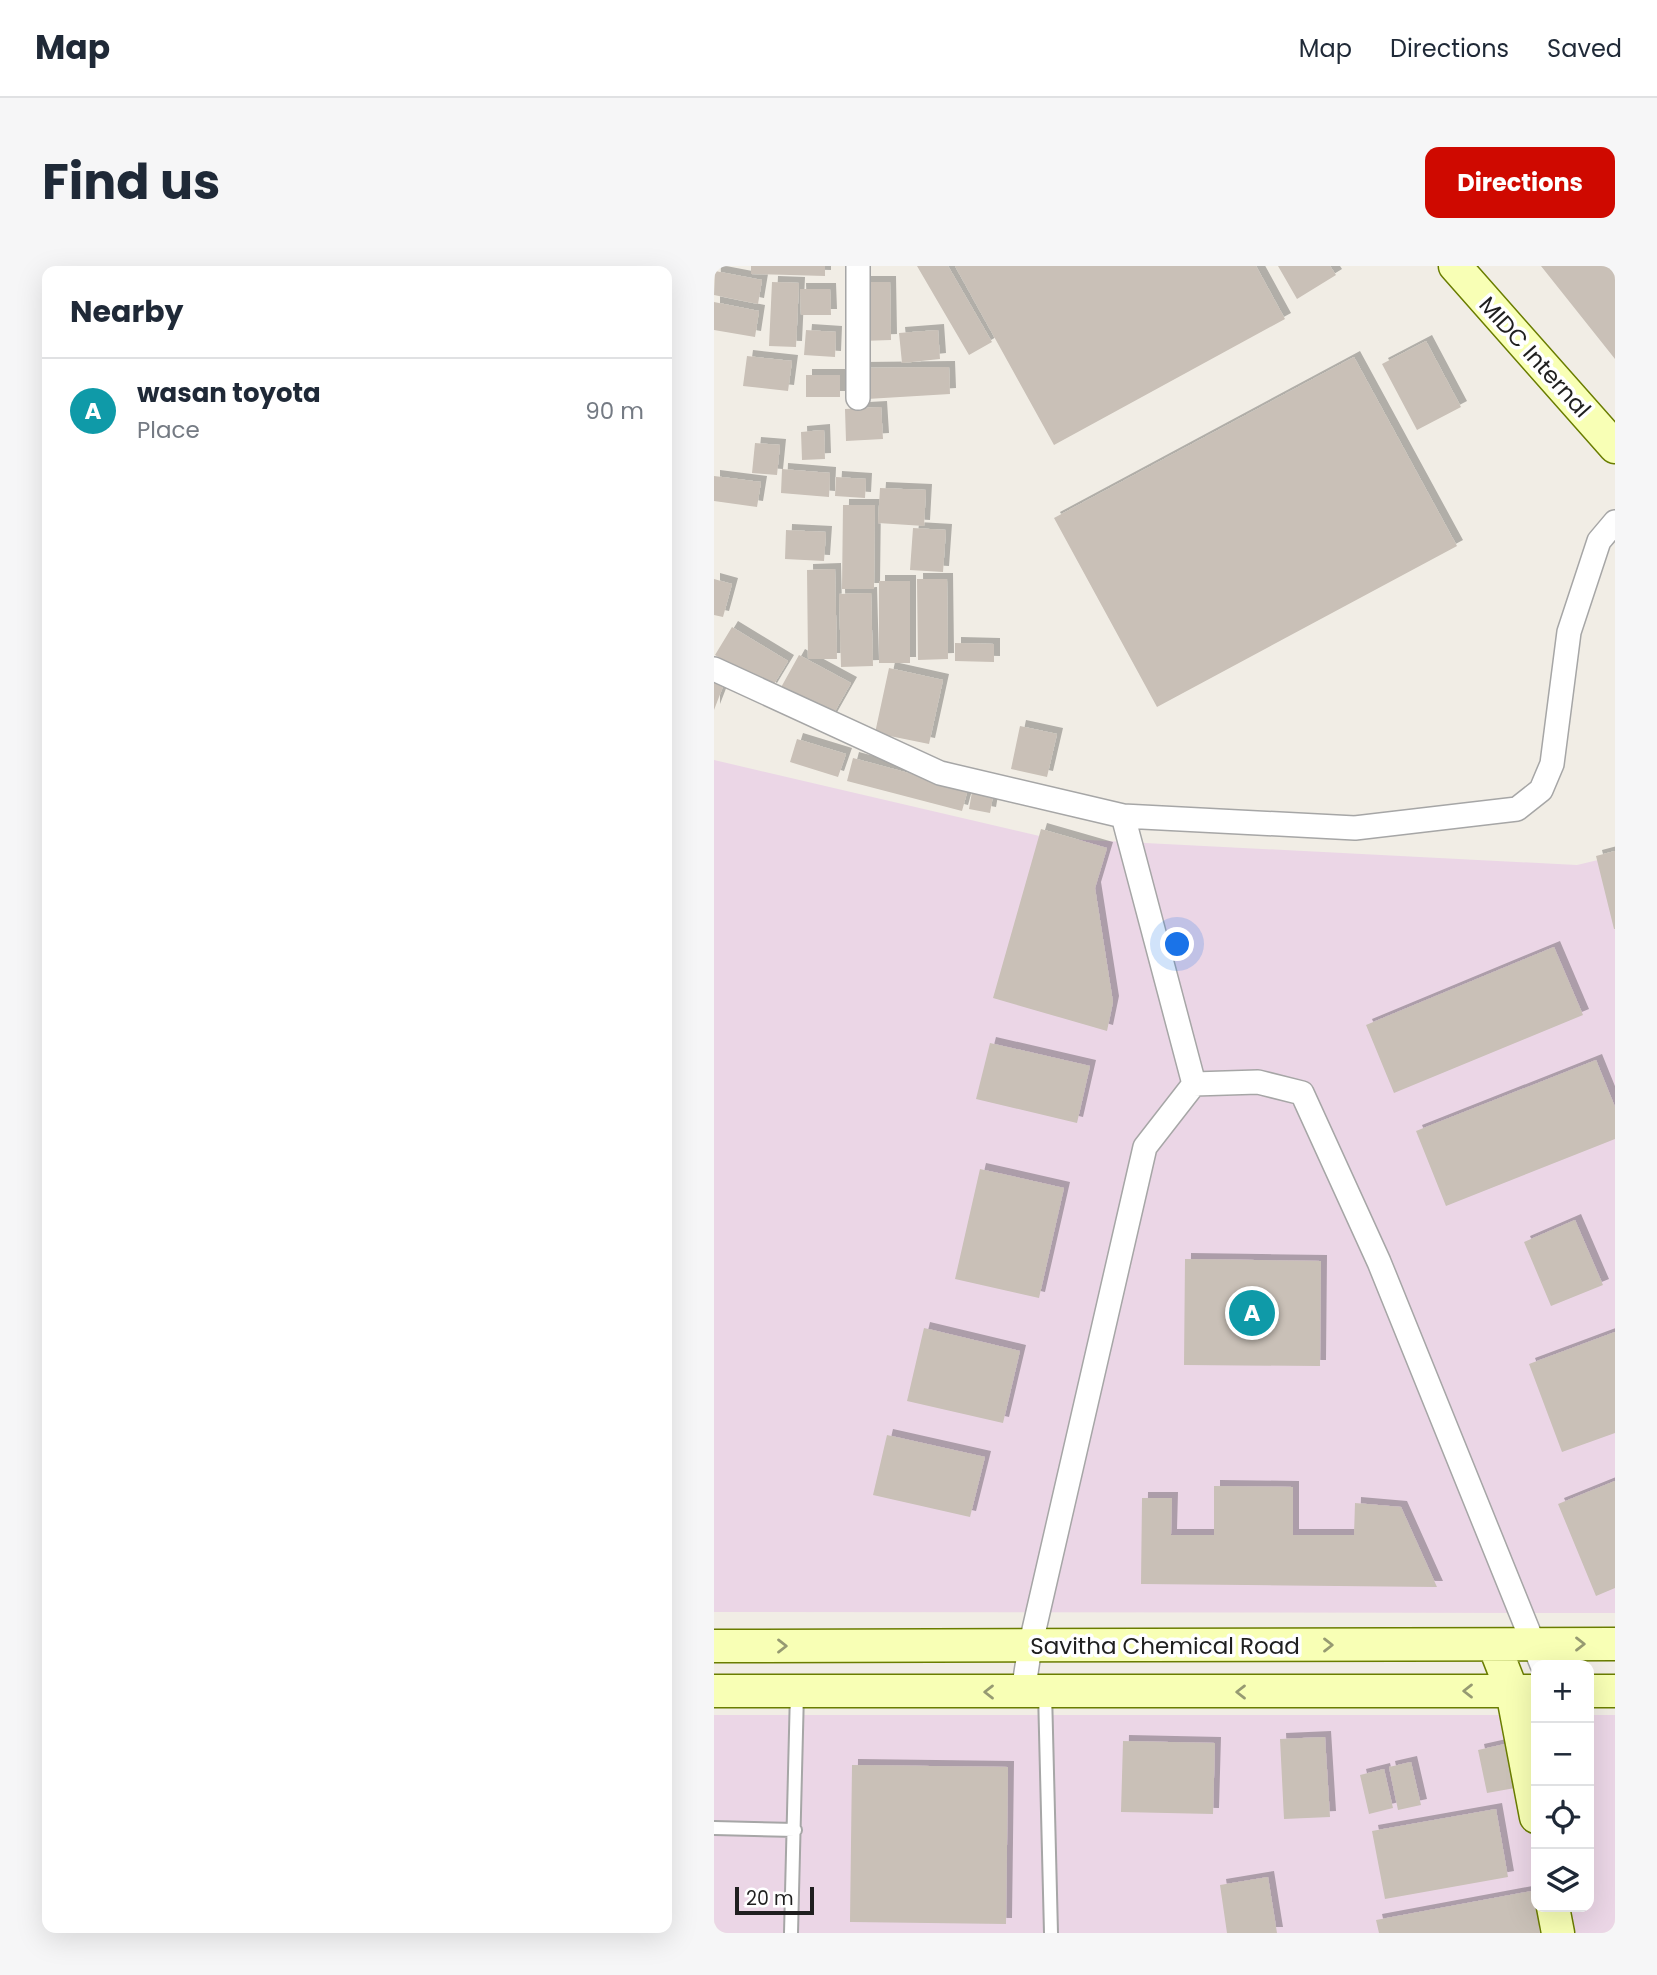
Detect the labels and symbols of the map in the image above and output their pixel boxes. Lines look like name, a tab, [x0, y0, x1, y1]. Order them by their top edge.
street label: MIDC Internal	[1472, 289, 1598, 425]
your location	[1160, 927, 1194, 961]
pin: A	[1229, 1287, 1275, 1339]
street label: Savitha Chemical Road	[1030, 1630, 1300, 1662]
one-way arrow	[1575, 1636, 1586, 1652]
one-way arrow	[1323, 1637, 1334, 1653]
one-way arrow	[777, 1638, 788, 1654]
one-way arrow	[1462, 1683, 1473, 1699]
one-way arrow	[983, 1684, 993, 1700]
one-way arrow	[1235, 1684, 1245, 1700]
scale bar	[735, 1884, 814, 1916]

